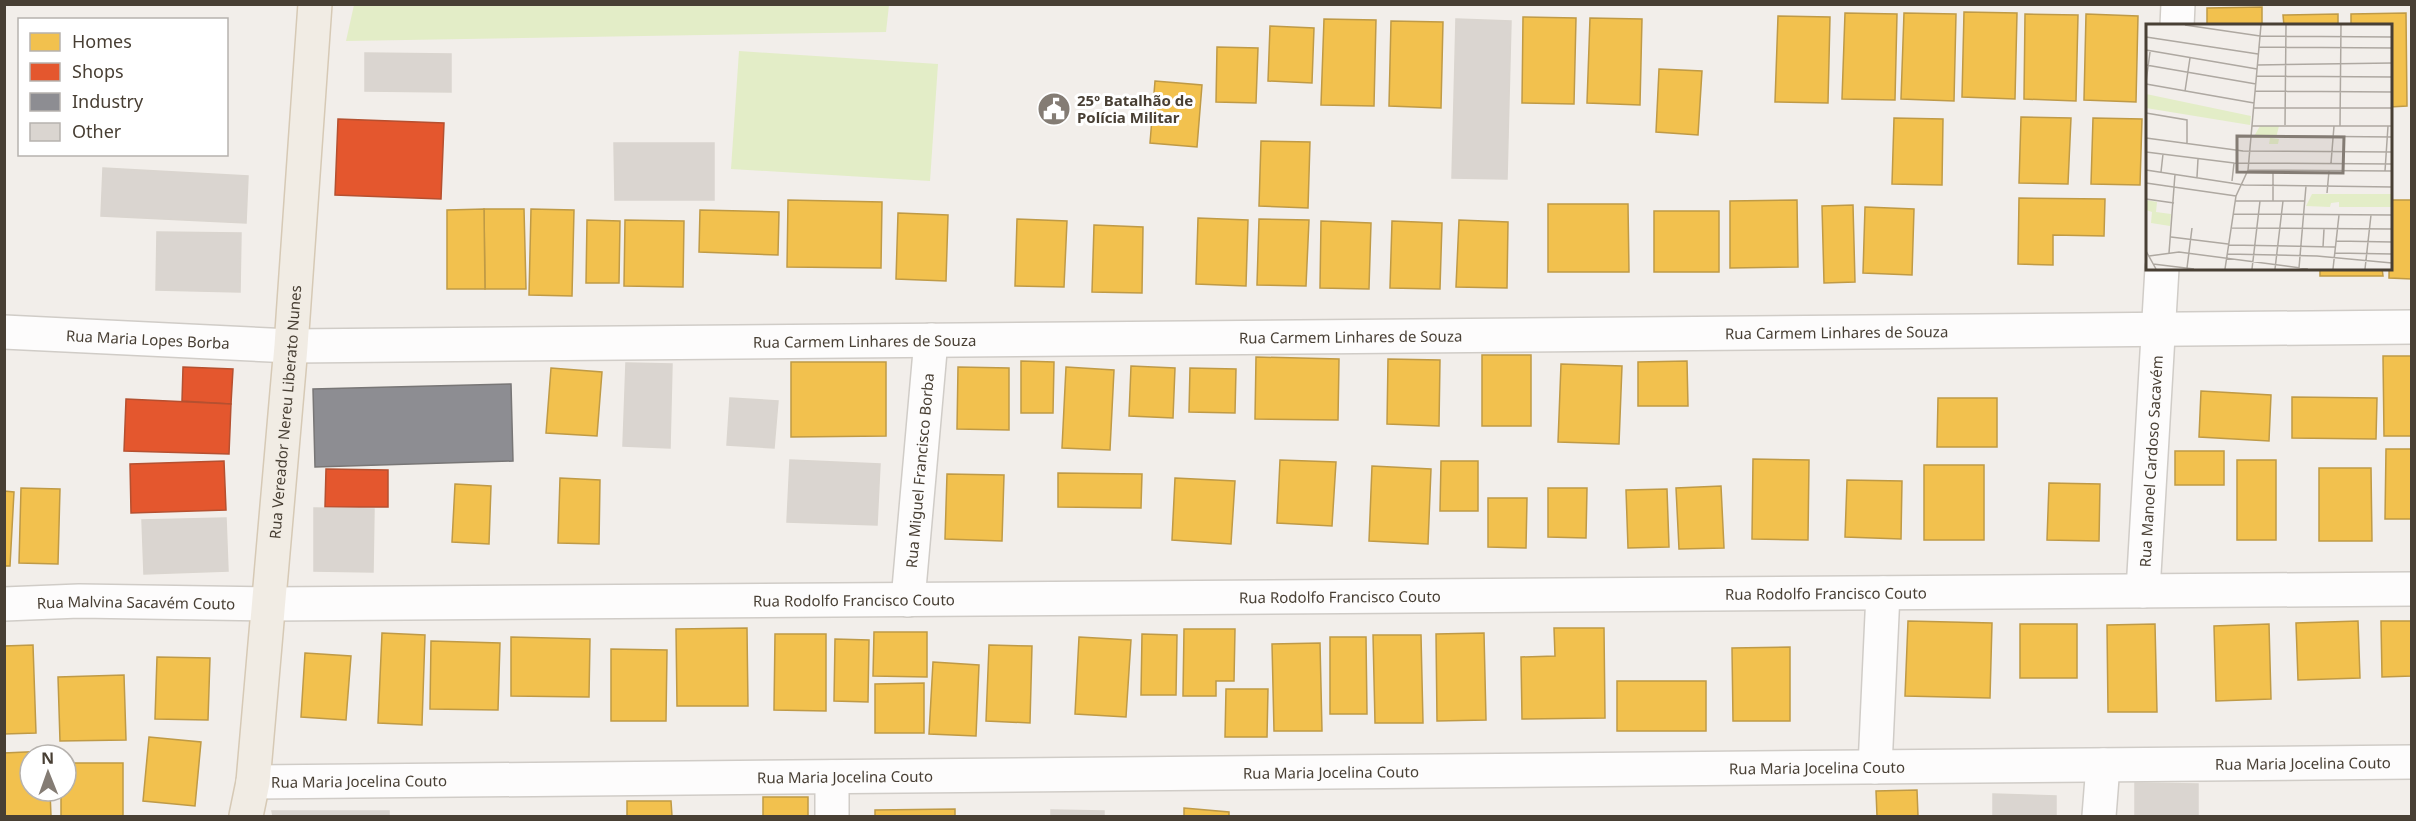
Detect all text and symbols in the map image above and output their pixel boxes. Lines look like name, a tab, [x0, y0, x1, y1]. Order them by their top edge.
legend	[18, 18, 228, 156]
inset map	[2146, 24, 2392, 270]
text: Homes	[72, 29, 132, 53]
text: Shops	[72, 59, 124, 83]
text: Industry	[72, 89, 144, 113]
place label: 25º Batalhão de Polícia Militar	[1077, 90, 1193, 127]
public building icon: 25º Batalhão de Polícia Militar	[1036, 91, 1072, 127]
text: Other	[72, 119, 122, 143]
street label: Rua Vereador Nereu Liberato Nunes	[264, 285, 305, 540]
street label: Rua Carmem Linhares de Souza	[1725, 321, 1948, 343]
street label: Rua Maria Lopes Borba	[66, 325, 230, 353]
street label: Rua Carmem Linhares de Souza	[1239, 326, 1462, 348]
street label: Rua Carmem Linhares de Souza	[753, 330, 976, 352]
street label: Rua Manoel Cardoso Sacavém	[2134, 355, 2167, 568]
street label: Rua Miguel Francisco Borba	[901, 372, 938, 569]
street label: Rua Rodolfo Francisco Couto	[1725, 582, 1927, 604]
street label: Rua Rodolfo Francisco Couto	[1239, 586, 1441, 607]
street label: Rua Rodolfo Francisco Couto	[753, 589, 955, 611]
street label: Rua Malvina Sacavém Couto	[36, 591, 235, 613]
north arrow	[18, 743, 78, 803]
text: N	[41, 747, 54, 769]
street label: Rua Maria Jocelina Couto	[2215, 752, 2391, 774]
street label: Rua Maria Jocelina Couto	[1729, 757, 1905, 778]
street label: Rua Maria Jocelina Couto	[1243, 761, 1419, 783]
street label: Rua Maria Jocelina Couto	[757, 766, 933, 787]
street label: Rua Maria Jocelina Couto	[271, 770, 447, 792]

